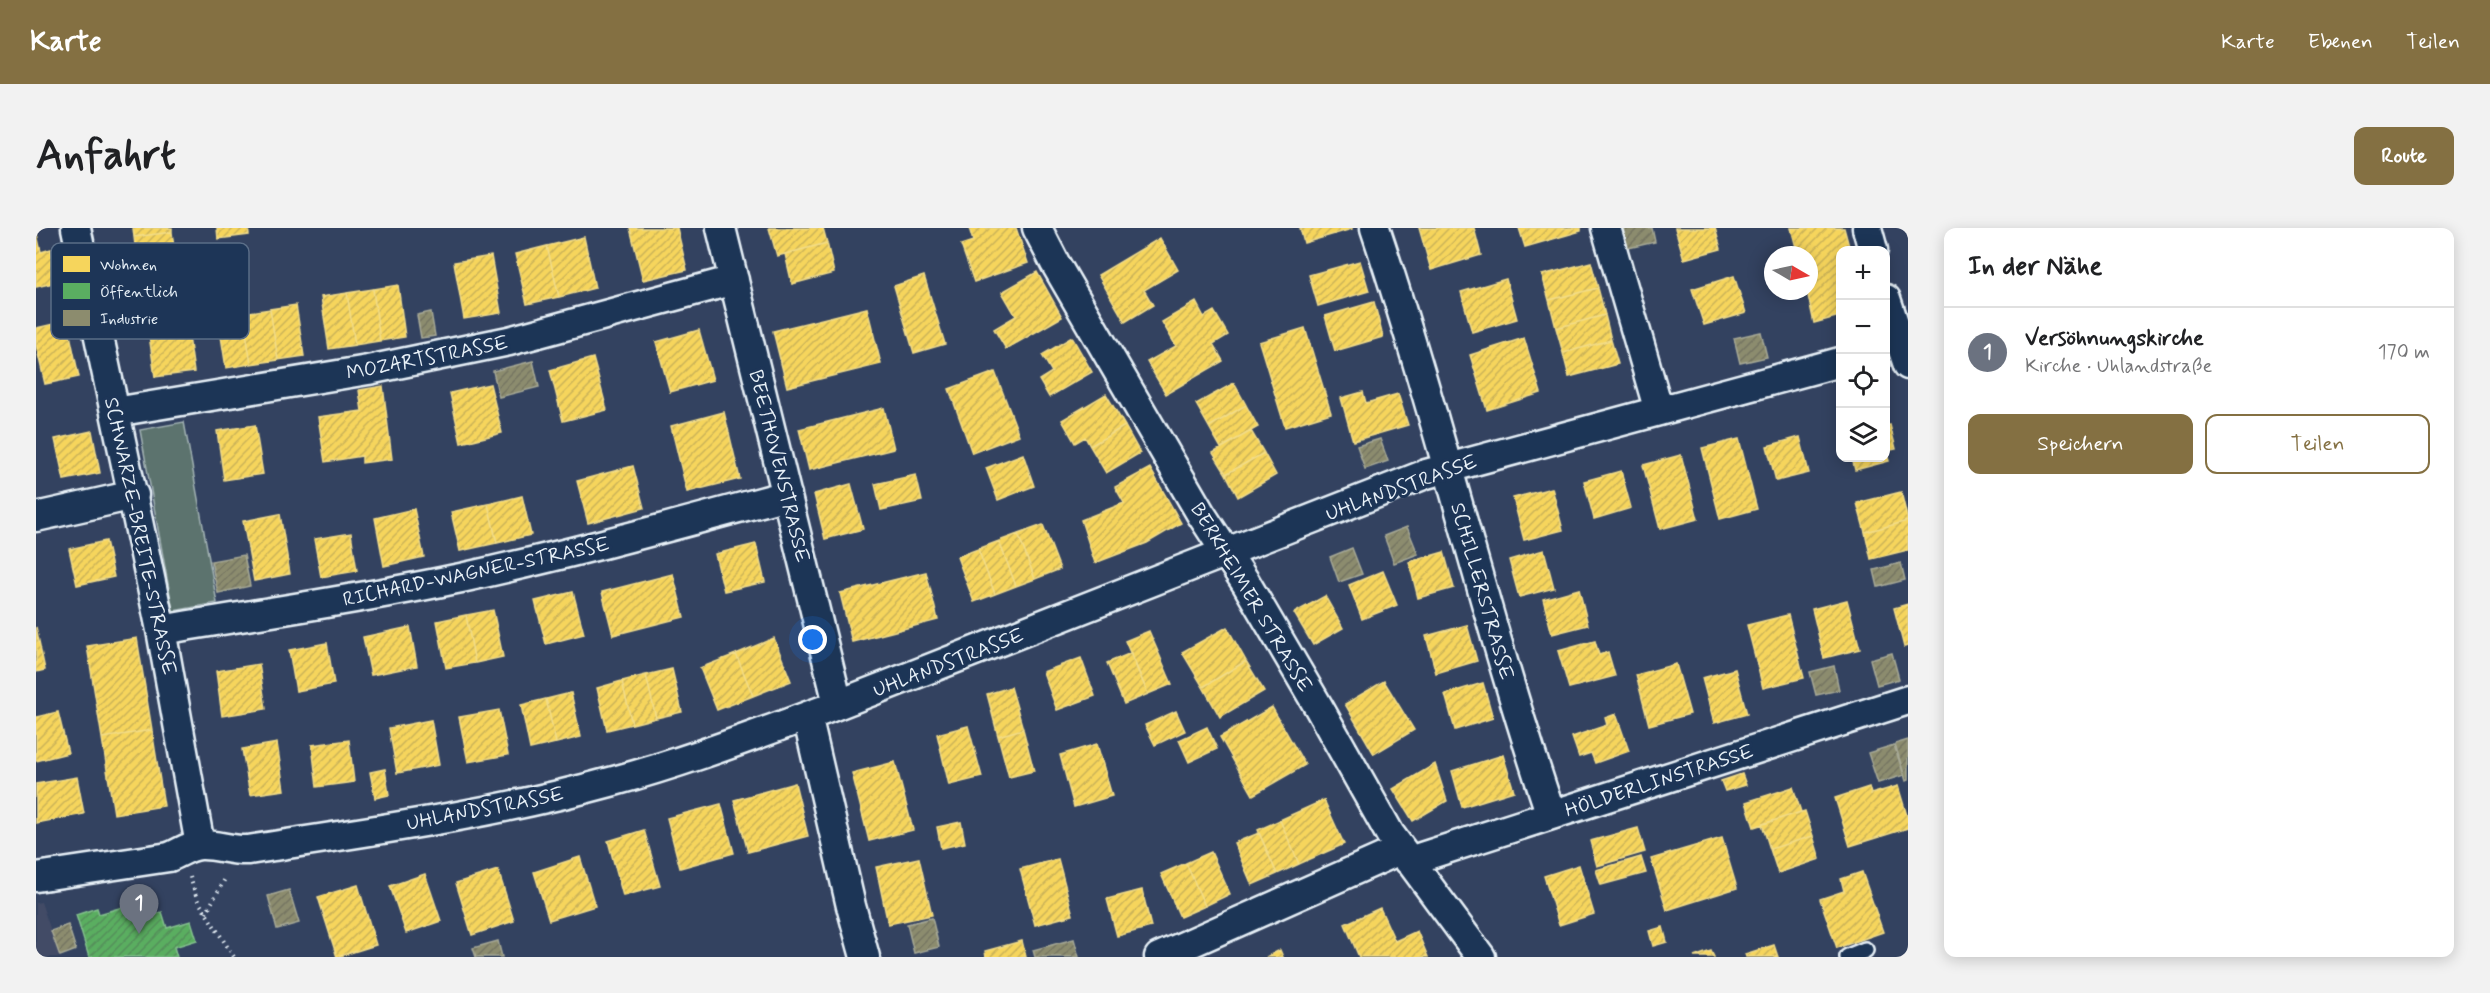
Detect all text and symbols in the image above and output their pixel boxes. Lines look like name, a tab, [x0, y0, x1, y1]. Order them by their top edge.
text: Karte	[30, 24, 102, 61]
text: Karte	[2221, 28, 2275, 56]
text: Ebenen	[2308, 28, 2373, 56]
text: Teilen	[2406, 28, 2460, 56]
button: Route	[2354, 127, 2454, 185]
text: Anfahrt	[36, 129, 176, 184]
legend	[51, 243, 249, 339]
north arrow	[1764, 246, 1818, 300]
map controls	[1836, 246, 1890, 462]
button: +	[1836, 246, 1890, 300]
text: In der Nähe	[1968, 250, 2102, 284]
text: Wohnen	[100, 255, 157, 276]
text: Öffentlich	[100, 282, 178, 303]
button: −	[1836, 300, 1890, 354]
text: Industrie	[100, 309, 158, 330]
text: Versöhnungskirche	[2025, 325, 2204, 353]
street label: MOZARTSTRASSE	[344, 330, 510, 387]
text: 1	[1983, 339, 1992, 366]
text: 170 m	[2378, 339, 2430, 366]
text: Kirche · Uhlandstraße	[2025, 353, 2212, 380]
button: locate	[1836, 354, 1890, 408]
street label: BEETHOVENSTRASSE	[742, 367, 816, 566]
street label: SCHWARZE-BREITE-STRASSE	[97, 395, 182, 678]
button: layers	[1836, 408, 1890, 462]
button: Speichern	[1968, 414, 2193, 474]
button: Teilen	[2205, 414, 2430, 474]
street label: UHLANDSTRASSE	[1322, 448, 1481, 528]
street label: BERKHEIMER STRASSE	[1183, 498, 1318, 697]
street label: SCHILLERSTRASSE	[1443, 500, 1520, 683]
street label: RICHARD-WAGNER-STRASSE	[341, 531, 612, 614]
street label: UHLANDSTRASSE	[869, 622, 1028, 705]
your location	[798, 625, 827, 654]
street label: HÖLDERLINSTRASSE	[1562, 738, 1757, 825]
street label: UHLANDSTRASSE	[404, 781, 566, 838]
pin: 1	[120, 884, 158, 934]

